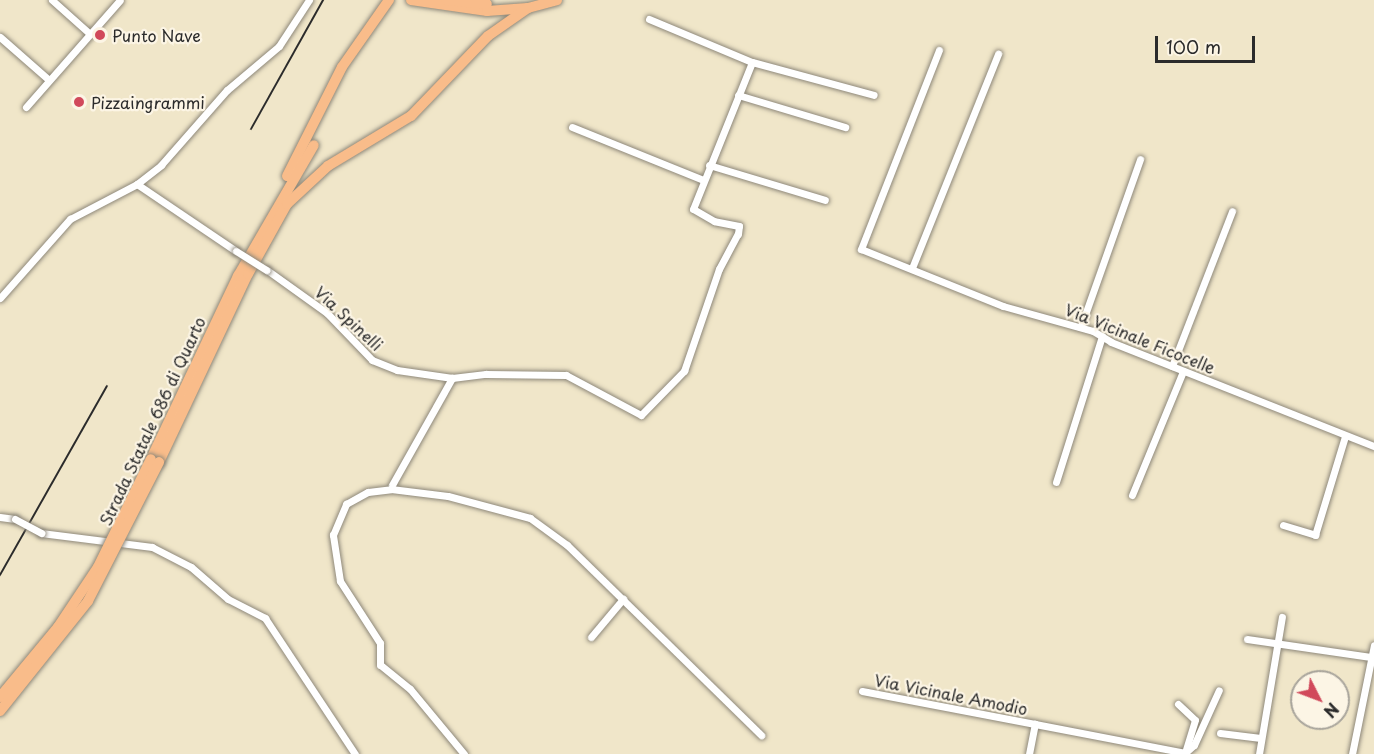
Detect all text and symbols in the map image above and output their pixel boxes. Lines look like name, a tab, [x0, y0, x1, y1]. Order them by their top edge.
scale bar	[1158, 24, 1258, 62]
place label: Punto Nave	[112, 25, 200, 45]
marker: Punto Nave	[93, 28, 107, 42]
text: 100 m	[1166, 33, 1221, 60]
place label: Pizzaingrammi	[91, 92, 205, 112]
marker: Pizzaingrammi	[72, 95, 86, 109]
street label: Via Spinelli	[311, 282, 387, 354]
street label: Via Vicinale Ficocelle	[1062, 299, 1218, 377]
street label: Strada Statale 686 di Quarto	[95, 312, 209, 530]
street label: Via Vicinale Amodio	[873, 670, 1029, 718]
north arrow	[1290, 670, 1350, 730]
text: N	[1319, 698, 1345, 723]

